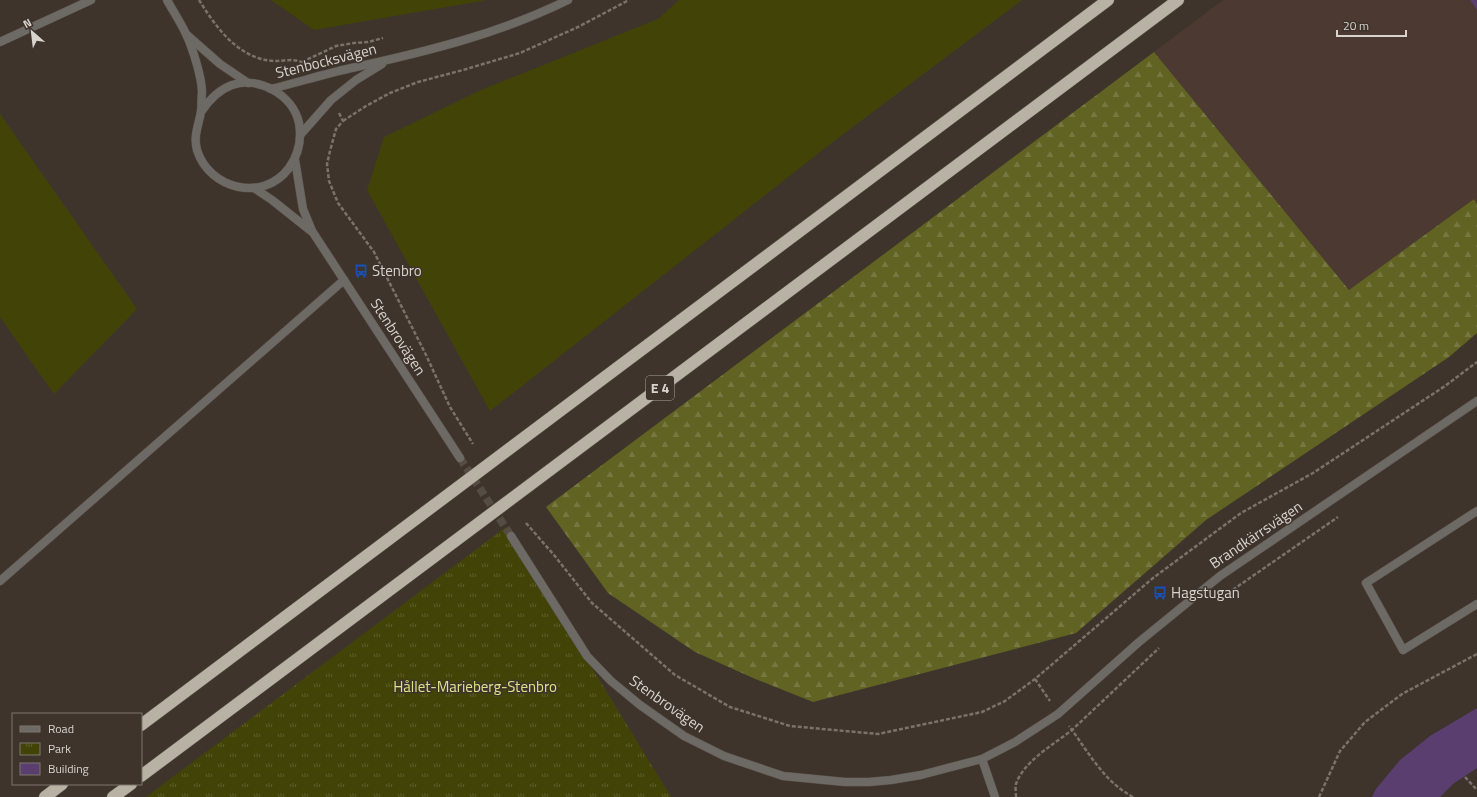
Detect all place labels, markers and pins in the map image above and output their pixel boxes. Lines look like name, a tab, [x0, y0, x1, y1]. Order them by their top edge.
place label: Stenbro	[372, 259, 422, 282]
bus stop icon: Stenbro	[353, 263, 369, 279]
place label: Hagstugan	[1171, 581, 1240, 604]
bus stop icon: Hagstugan	[1152, 585, 1168, 601]

